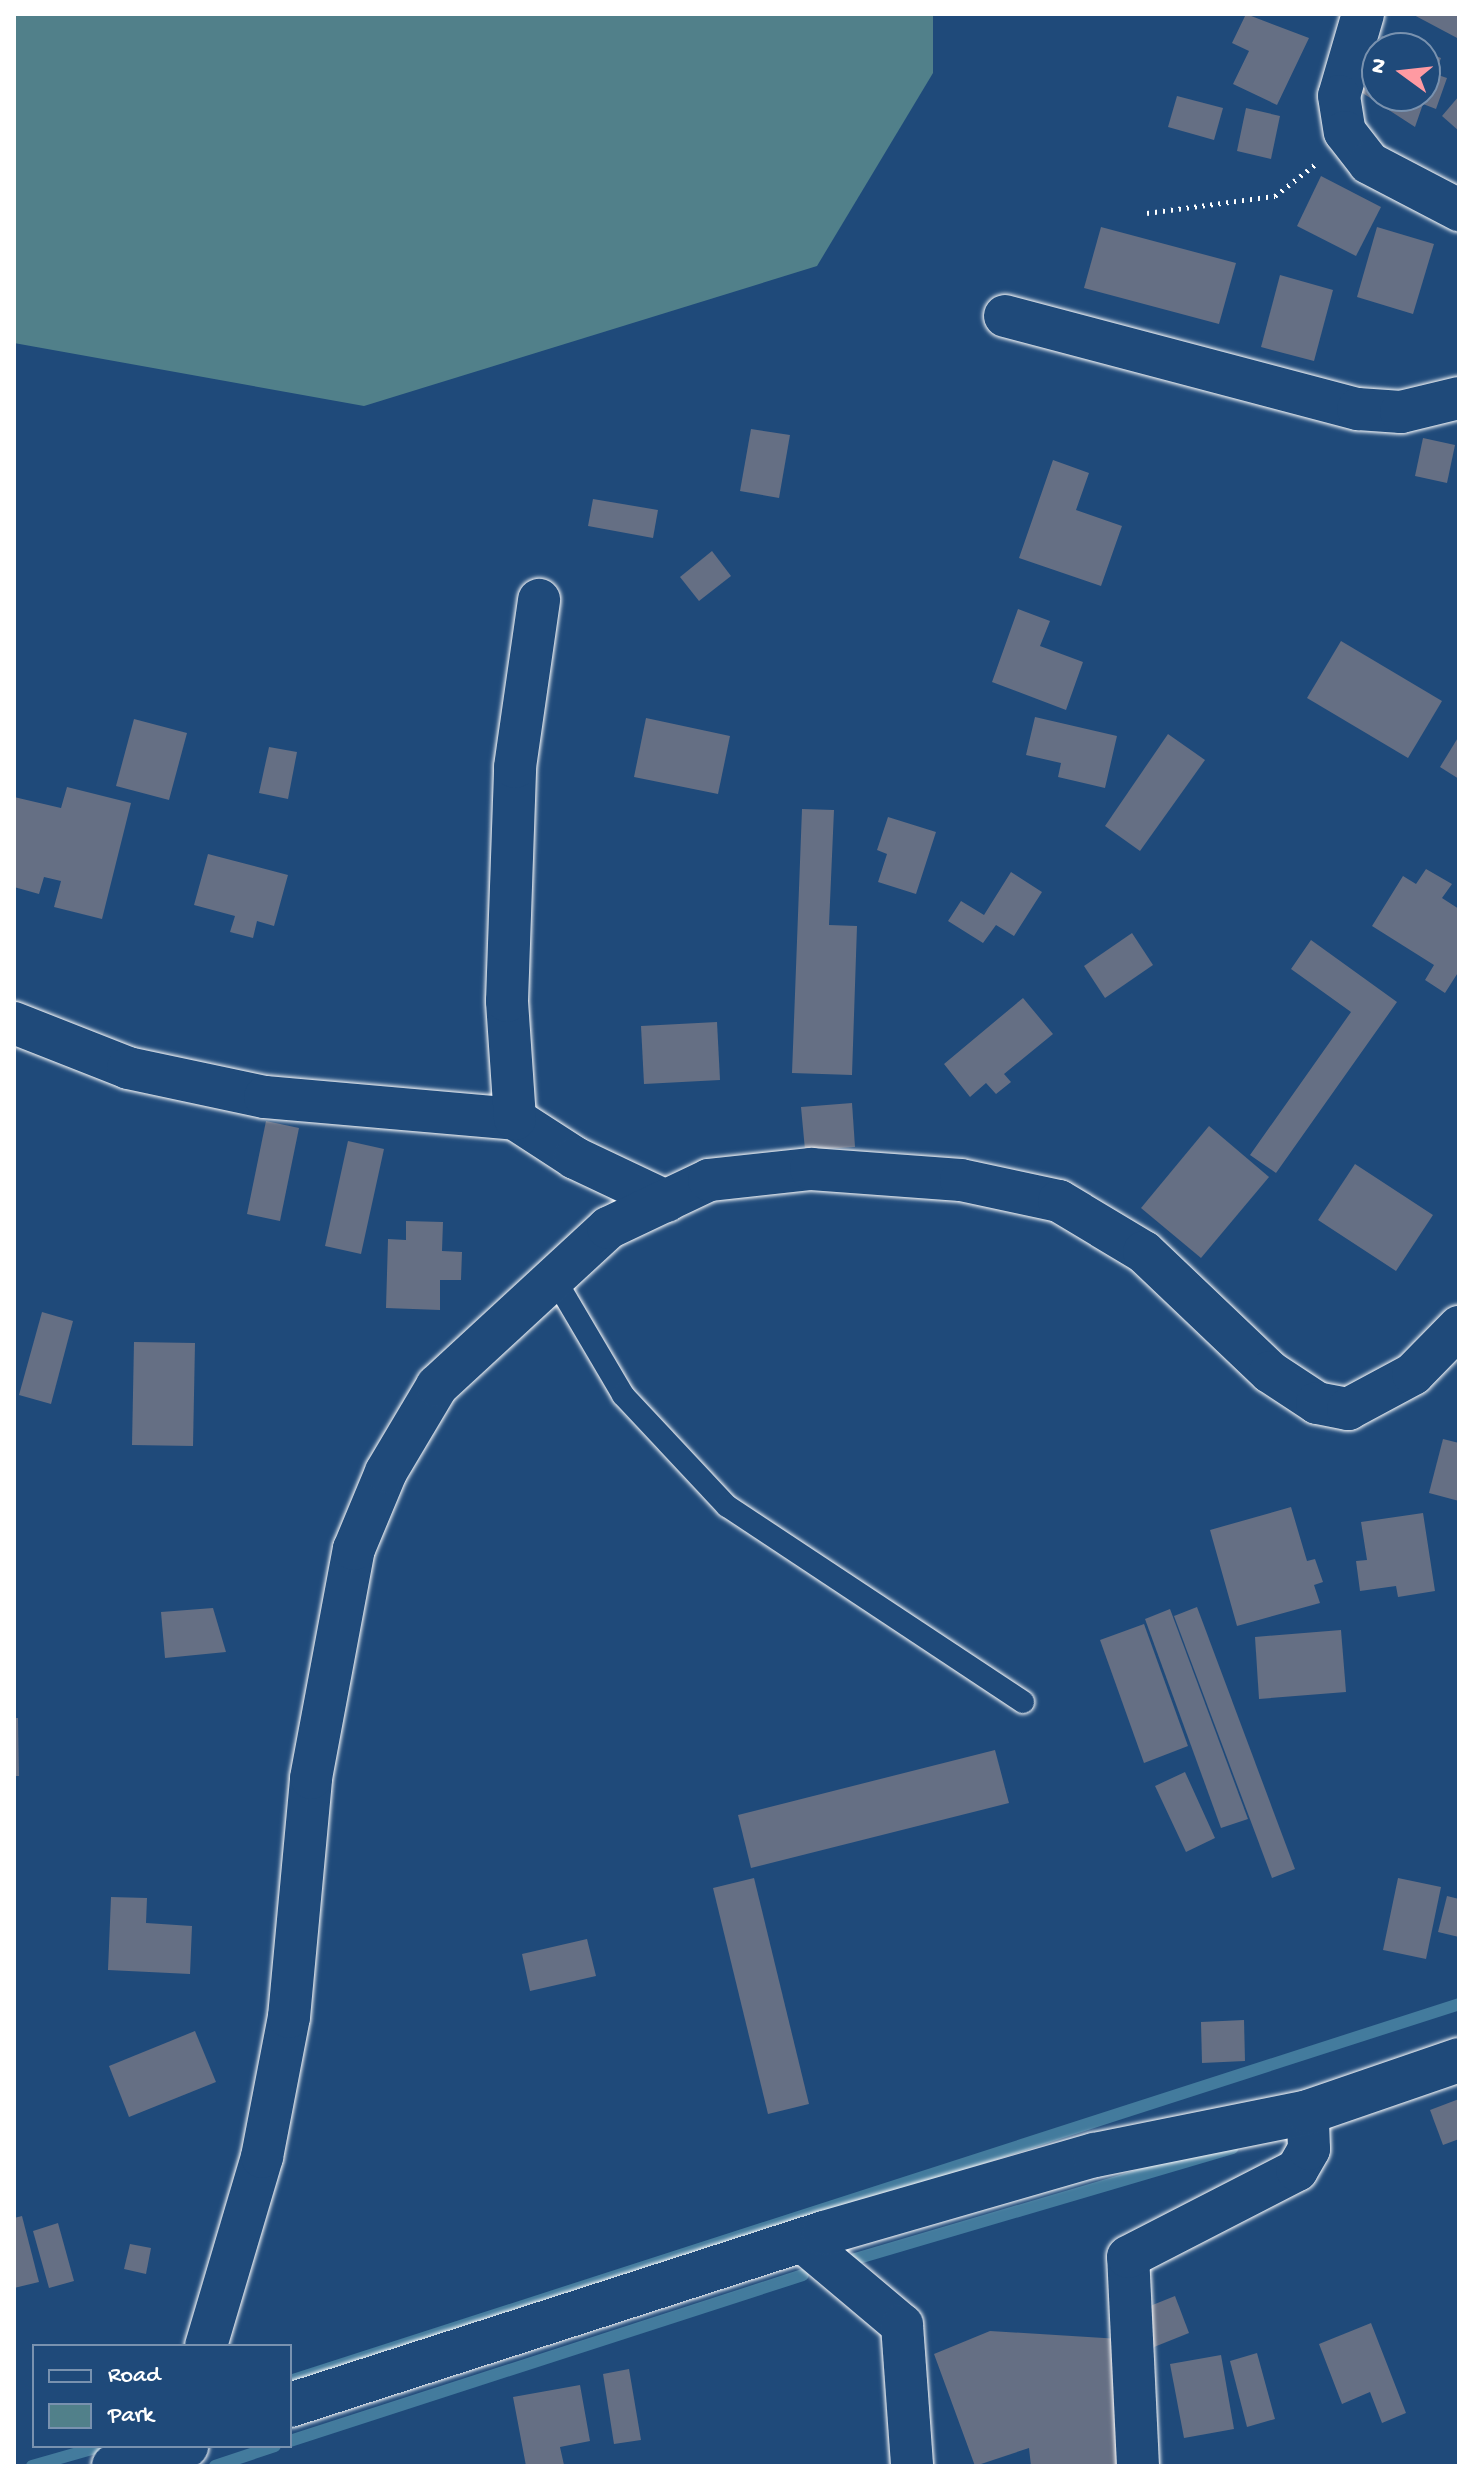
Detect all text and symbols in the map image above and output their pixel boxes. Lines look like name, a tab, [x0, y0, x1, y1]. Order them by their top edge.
north arrow	[1361, 32, 1441, 112]
text: N	[1365, 56, 1394, 77]
legend	[32, 2344, 292, 2448]
text: Road	[108, 2362, 160, 2391]
text: Park	[108, 2402, 154, 2431]

